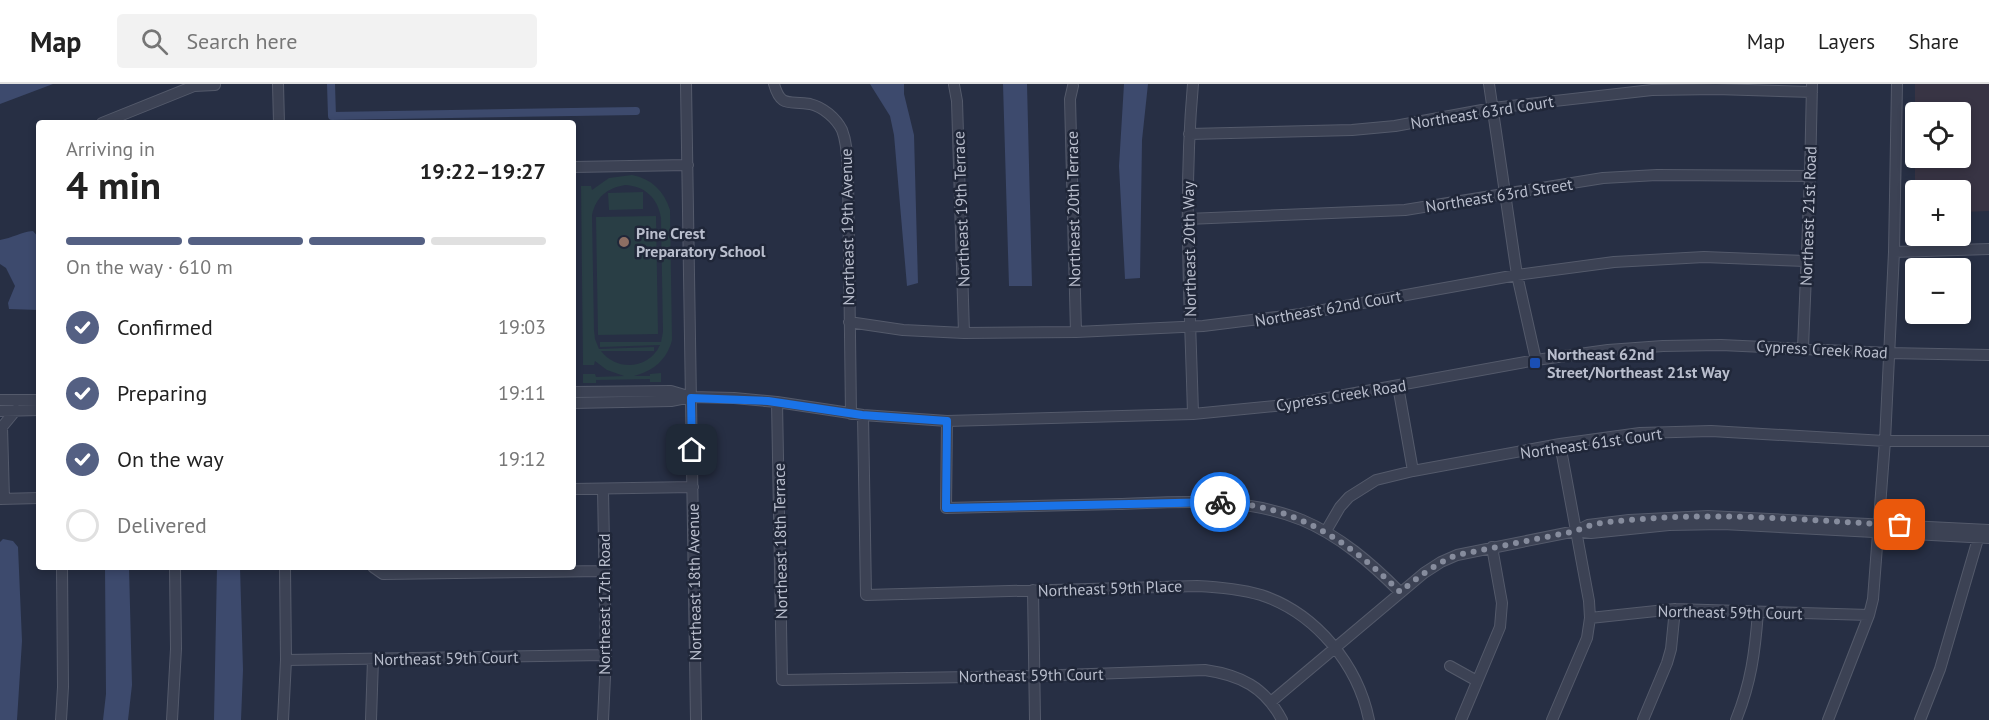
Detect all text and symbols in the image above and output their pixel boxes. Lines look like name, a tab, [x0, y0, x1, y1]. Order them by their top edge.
search box	[117, 14, 537, 68]
text: Map	[30, 23, 81, 60]
icon: search	[138, 25, 171, 58]
text: Search here	[186, 27, 297, 55]
text: Map	[1747, 28, 1785, 55]
text: Layers	[1818, 28, 1875, 55]
text: Share	[1908, 28, 1959, 55]
street label: Northeast 63rd Court	[1409, 91, 1556, 133]
map controls	[1905, 102, 1971, 324]
button: locate	[1905, 102, 1971, 168]
street label: Northeast 19th Terrace	[948, 131, 974, 287]
street label: Northeast 20th Terrace	[1062, 131, 1084, 287]
text: Arriving in	[66, 136, 155, 162]
street label: Northeast 21st Road	[1796, 146, 1820, 286]
street label: Northeast 19th Avenue	[836, 148, 858, 306]
text: 19:22–19:27	[420, 157, 546, 185]
text: 4 min	[66, 159, 161, 210]
street label: Northeast 63rd Street	[1424, 173, 1574, 216]
button: +	[1905, 180, 1971, 246]
street label: Northeast 20th Way	[1178, 181, 1200, 317]
place label: Pine Crest Preparatory School	[636, 223, 766, 261]
marker: Pine Crest Preparatory School	[617, 235, 631, 249]
text: On the way · 610 m	[66, 254, 233, 280]
button: −	[1905, 258, 1971, 324]
street label: Northeast 62nd Court	[1253, 285, 1403, 331]
icon: check	[66, 311, 99, 344]
text: Confirmed	[117, 313, 213, 341]
text: 19:03	[498, 314, 546, 340]
street label: Cypress Creek Road	[1756, 336, 1888, 362]
place label: Northeast 62nd Street/Northeast 21st Way	[1547, 344, 1730, 382]
marker: Northeast 62nd Street/Northeast 21st Way	[1528, 356, 1542, 370]
street label: Cypress Creek Road	[1274, 375, 1408, 415]
icon: check	[66, 377, 99, 410]
text: Preparing	[117, 379, 207, 407]
text: 19:11	[498, 380, 546, 406]
street label: Northeast 61st Court	[1519, 423, 1664, 463]
pin	[666, 424, 717, 475]
icon: home	[675, 433, 708, 466]
icon: check	[66, 443, 99, 476]
text: On the way	[117, 445, 224, 473]
text: 19:12	[498, 446, 546, 472]
street label: Northeast 18th Terrace	[769, 463, 791, 619]
courier	[1190, 472, 1250, 532]
icon: bike	[1204, 486, 1237, 519]
pin	[1874, 499, 1925, 550]
street label: Northeast 18th Avenue	[683, 503, 705, 661]
icon: bag	[1883, 508, 1916, 541]
text: Delivered	[117, 511, 207, 539]
street label: Northeast 17th Road	[594, 533, 614, 675]
street label: Northeast 59th Place	[1038, 575, 1182, 601]
street label: Northeast 59th Court	[1657, 601, 1803, 623]
street label: Northeast 59th Court	[373, 647, 519, 669]
street label: Northeast 59th Court	[958, 664, 1104, 686]

